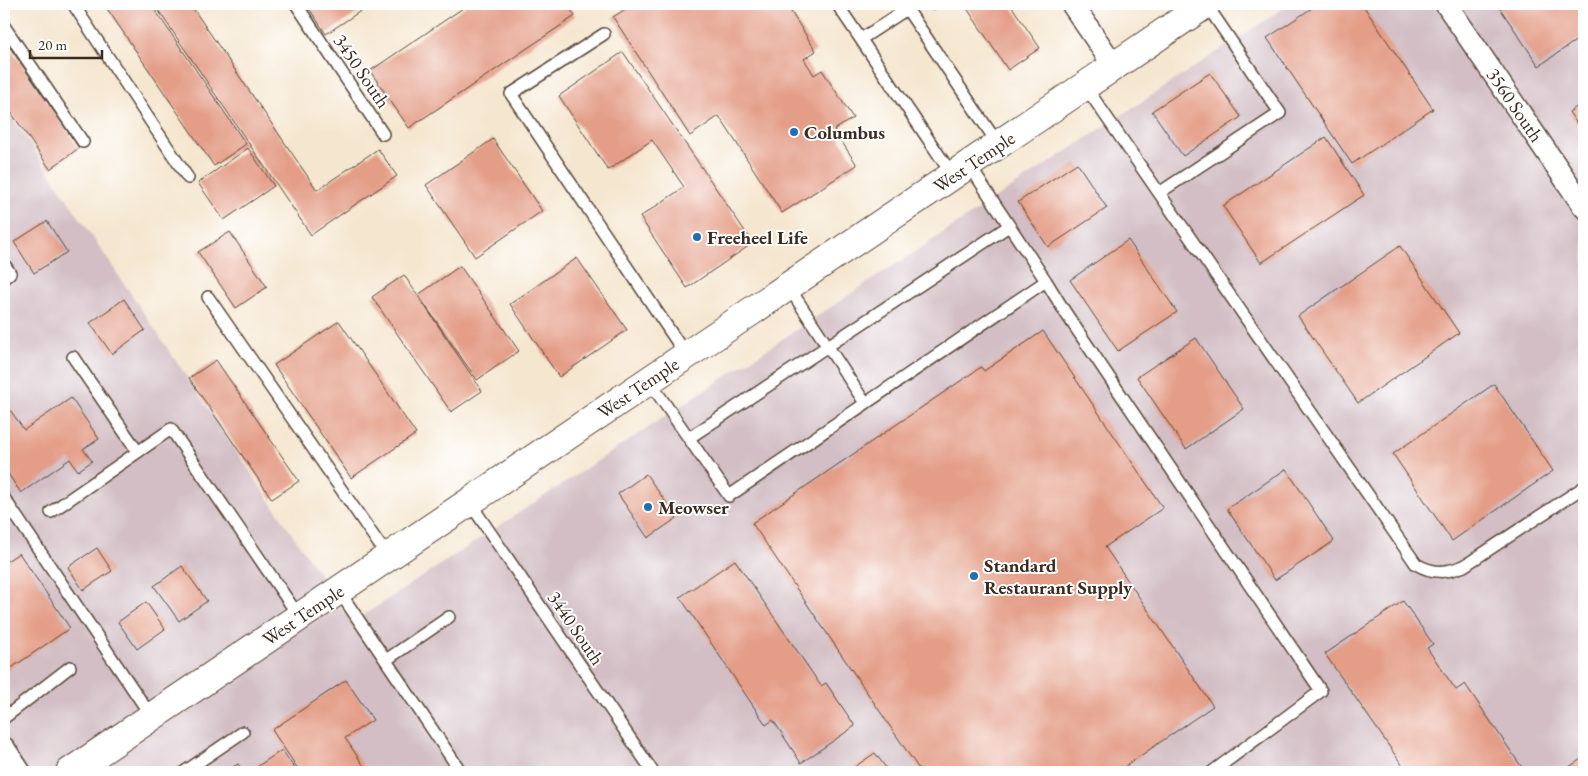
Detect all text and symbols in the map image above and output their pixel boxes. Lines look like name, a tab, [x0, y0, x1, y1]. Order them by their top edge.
scale bar	[30, 28, 102, 60]
street label: 3450 South	[328, 29, 396, 113]
text: 20 m	[38, 35, 67, 54]
street label: 3560 South	[1481, 63, 1549, 147]
place label: Columbus	[804, 120, 885, 145]
marker: Columbus	[788, 126, 800, 138]
street label: West Temple	[928, 126, 1020, 198]
place label: Freeheel Life	[707, 225, 808, 250]
marker: Freeheel Life	[691, 231, 703, 243]
street label: West Temple	[592, 352, 684, 424]
place label: Meowser	[658, 495, 729, 520]
marker: Meowser	[642, 501, 654, 513]
place label: Standard Restaurant Supply	[984, 553, 1133, 600]
marker: Standard Restaurant Supply	[968, 570, 980, 582]
street label: West Temple	[257, 579, 349, 651]
street label: 3440 South	[542, 586, 610, 670]

